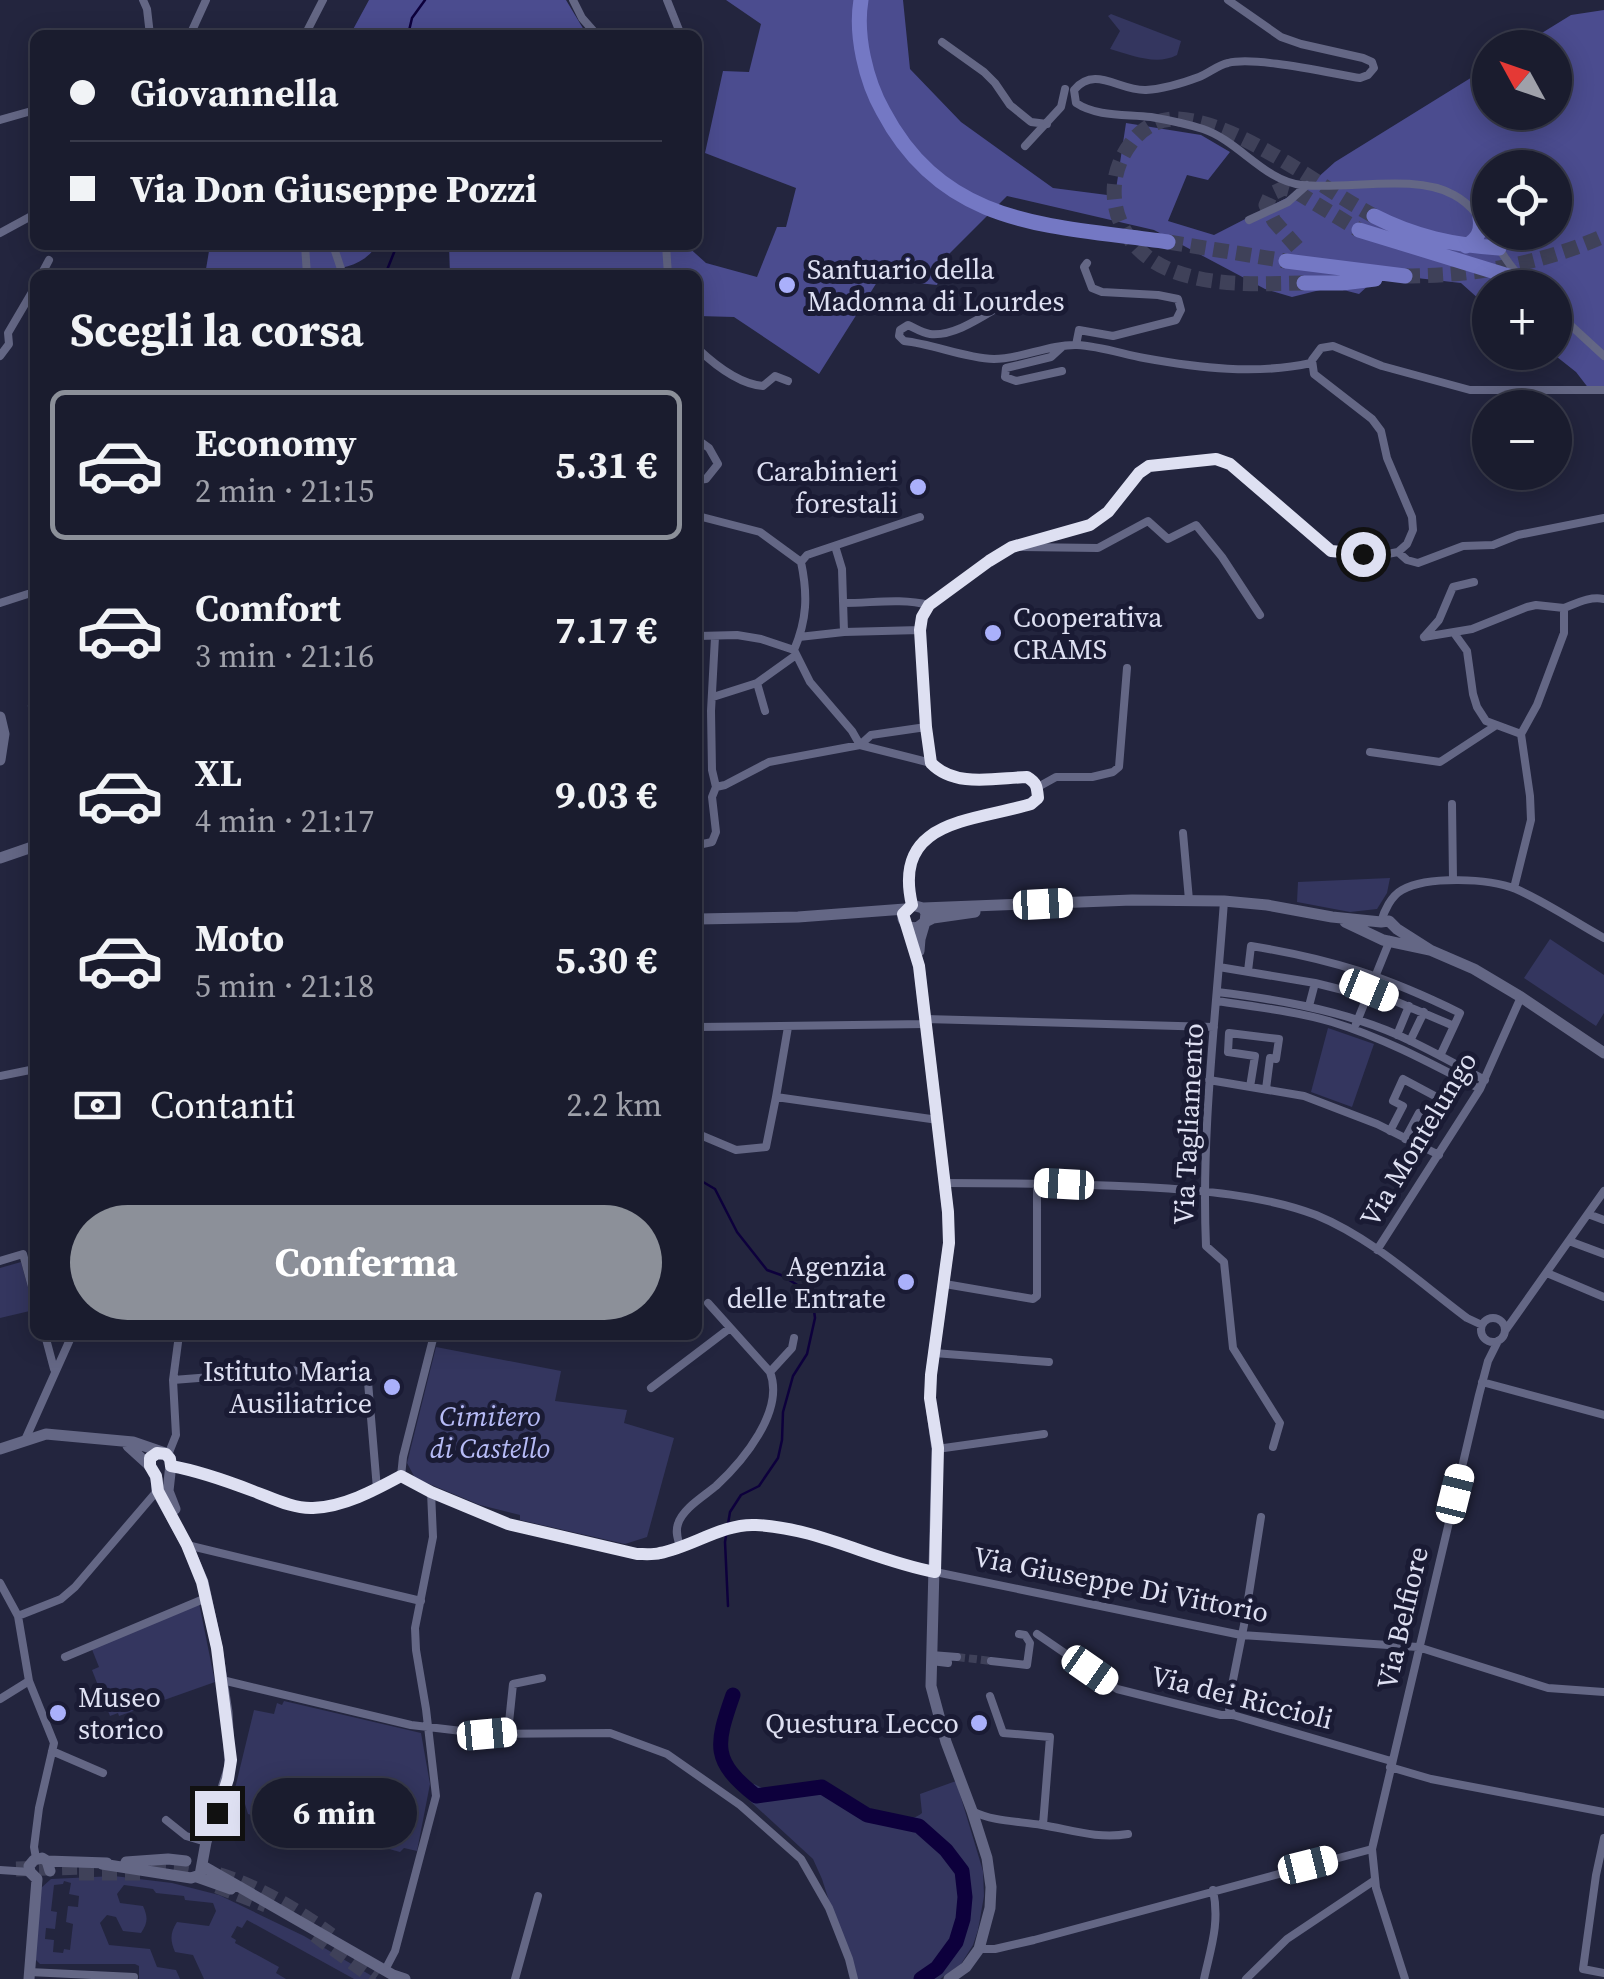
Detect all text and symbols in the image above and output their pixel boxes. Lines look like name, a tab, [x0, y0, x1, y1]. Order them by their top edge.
north arrow	[1472, 30, 1572, 130]
map controls	[1472, 30, 1572, 490]
text: Giovannella	[130, 67, 338, 119]
button: locate	[1472, 150, 1572, 250]
text: Via Don Giuseppe Pozzi	[130, 163, 537, 215]
place label: Santuario della Madonna di Lourdes	[807, 250, 1065, 320]
button: +	[1472, 270, 1572, 370]
marker: Santuario della Madonna di Lourdes	[776, 274, 798, 296]
text: Scegli la corsa	[70, 299, 364, 361]
button: −	[1472, 390, 1572, 490]
text: Economy	[195, 417, 357, 469]
icon: car	[75, 420, 165, 510]
text: 5.31 €	[555, 439, 657, 491]
place label: Carabinieri forestali	[756, 452, 898, 522]
text: 2 min · 21:15	[195, 469, 374, 513]
marker: Carabinieri forestali	[907, 476, 929, 498]
route start	[1341, 532, 1386, 577]
text: Comfort	[195, 582, 341, 634]
icon: car	[75, 585, 165, 675]
place label: Cooperativa CRAMS	[1013, 598, 1163, 668]
text: 7.17 €	[555, 604, 657, 656]
marker: Cooperativa CRAMS	[982, 622, 1004, 644]
text: 3 min · 21:16	[195, 634, 374, 678]
text: XL	[195, 747, 242, 799]
icon: car	[75, 750, 165, 840]
text: 9.03 €	[555, 769, 657, 821]
text: 4 min · 21:17	[195, 799, 374, 843]
car	[1012, 887, 1074, 921]
text: Moto	[195, 912, 284, 964]
icon: car	[75, 915, 165, 1005]
text: 5.30 €	[555, 934, 657, 986]
text: 5 min · 21:18	[195, 964, 374, 1008]
car	[1336, 965, 1402, 1015]
street label: Via Tagliamento	[1164, 1022, 1212, 1226]
street label: Via Montelungo	[1351, 1044, 1485, 1234]
icon: cash	[70, 1078, 125, 1133]
text: Contanti	[150, 1079, 296, 1131]
text: 2.2 km	[567, 1083, 662, 1127]
car	[1033, 1167, 1095, 1201]
button: Conferma	[70, 1205, 662, 1320]
place label: Agenzia delle Entrate	[727, 1247, 887, 1317]
marker: Agenzia delle Entrate	[895, 1271, 917, 1293]
place label: Istituto Maria Ausiliatrice	[203, 1352, 373, 1422]
marker: Istituto Maria Ausiliatrice	[381, 1376, 403, 1398]
park label: Cimitero di Castello	[430, 1397, 550, 1467]
car	[1433, 1461, 1477, 1527]
street label: Via Giuseppe Di Vittorio	[970, 1537, 1272, 1631]
street label: Via Belfiore	[1367, 1543, 1437, 1693]
car	[1057, 1641, 1123, 1699]
street label: Via dei Riccioli	[1147, 1656, 1337, 1738]
place label: Museo storico	[78, 1678, 164, 1748]
marker: Museo storico	[47, 1702, 69, 1724]
place label: Questura Lecco	[765, 1704, 959, 1742]
marker: Questura Lecco	[968, 1712, 990, 1734]
car	[456, 1716, 518, 1752]
callout: 6 min	[252, 1778, 417, 1848]
route end	[195, 1791, 240, 1836]
text: 6 min	[293, 1791, 376, 1835]
car	[1275, 1843, 1341, 1887]

